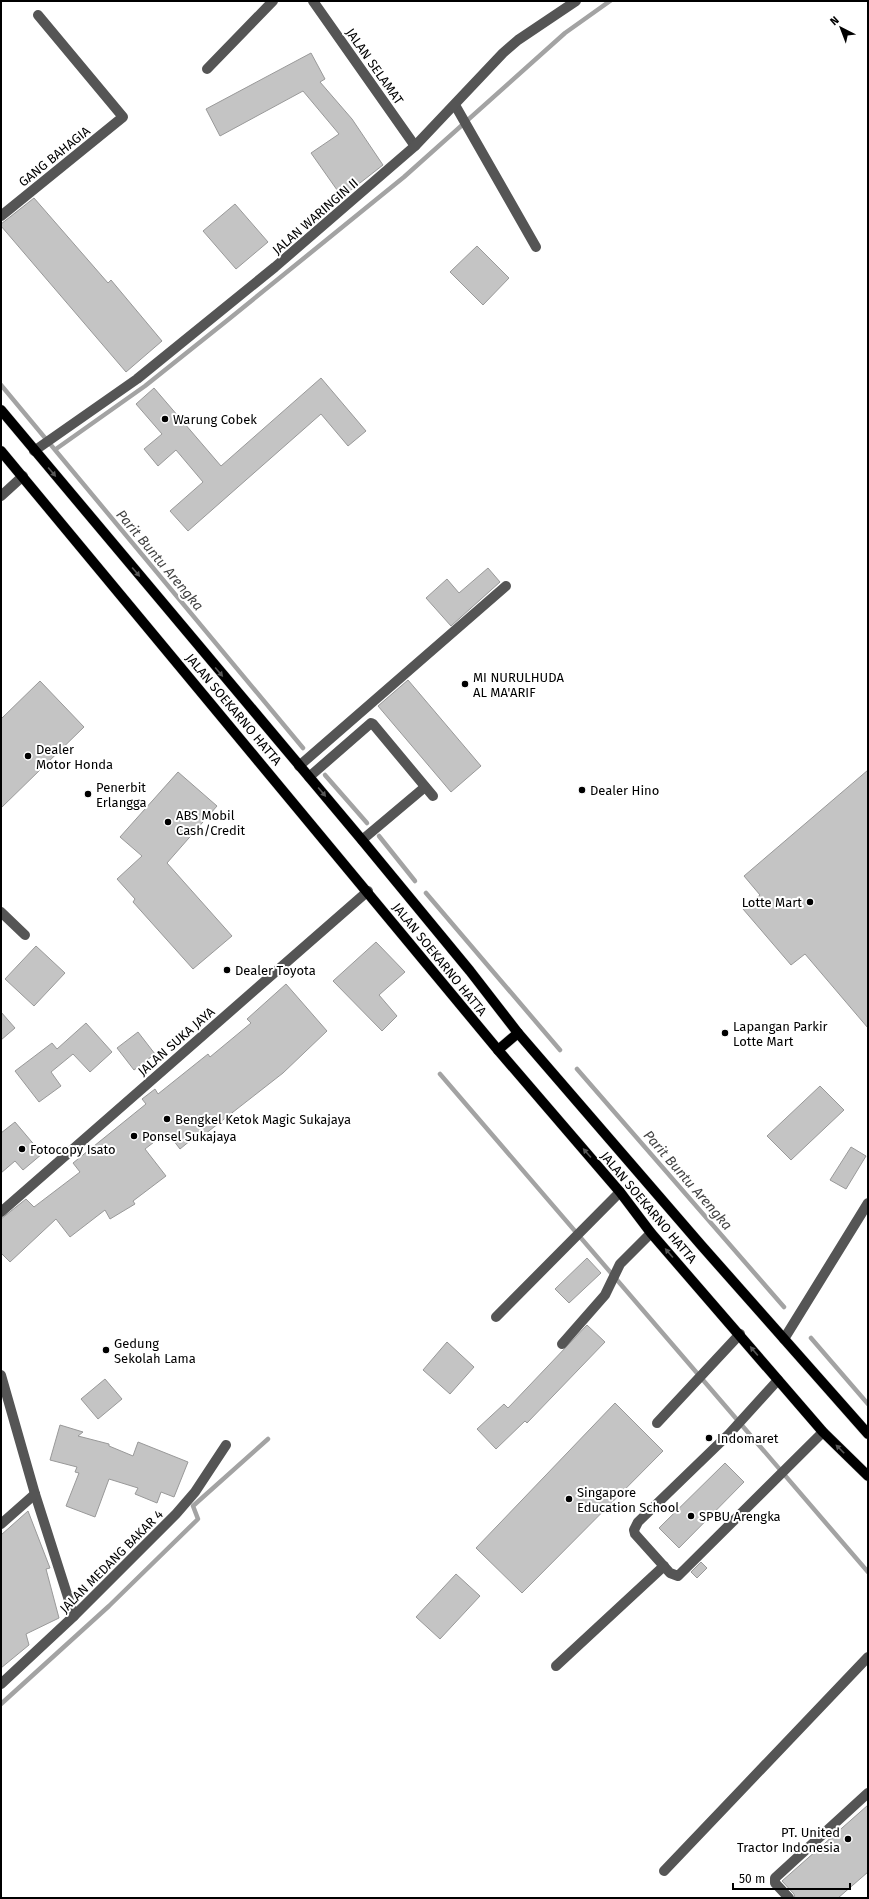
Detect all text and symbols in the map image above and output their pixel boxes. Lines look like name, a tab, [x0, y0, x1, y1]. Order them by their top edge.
north arrow	[821, 8, 861, 48]
text: N	[828, 14, 842, 28]
street label: JALAN SELAMAT	[343, 25, 406, 107]
street label: GANG BAHAGIA	[16, 123, 93, 190]
street label: JALAN WARINGIN II	[269, 175, 361, 258]
place label: Warung Cobek	[173, 412, 257, 427]
marker: Warung Cobek	[160, 414, 170, 424]
one-way arrow	[48, 467, 57, 478]
water label: Parit Buntu Arengka	[112, 506, 207, 614]
one-way arrow	[131, 567, 140, 577]
street label: JALAN SOEKARNO HATTA	[183, 651, 285, 769]
one-way arrow	[215, 666, 224, 677]
place label: MI NURULHUDA AL MA'ARIF	[473, 670, 564, 700]
marker: MI NURULHUDA AL MA'ARIF	[460, 679, 470, 689]
place label: Dealer Motor Honda	[36, 742, 113, 772]
marker: Dealer Motor Honda	[23, 751, 33, 761]
place label: Penerbit Erlangga	[96, 780, 147, 810]
place label: Dealer Hino	[590, 783, 659, 798]
marker: Dealer Hino	[577, 785, 587, 795]
one-way arrow	[317, 787, 326, 797]
marker: Penerbit Erlangga	[83, 789, 93, 799]
place label: ABS Mobil Cash/Credit	[176, 808, 246, 838]
marker: ABS Mobil Cash/Credit	[163, 817, 173, 827]
place label: Lotte Mart	[742, 895, 802, 910]
marker: Lotte Mart	[805, 897, 815, 907]
street label: JALAN SOEKARNO HATTA	[389, 900, 490, 1019]
place label: Dealer Toyota	[235, 963, 316, 978]
marker: Dealer Toyota	[222, 965, 232, 975]
street label: JALAN SUKA JAYA	[135, 1004, 218, 1079]
place label: Lapangan Parkir Lotte Mart	[733, 1019, 828, 1049]
marker: Lapangan Parkir Lotte Mart	[720, 1028, 730, 1038]
place label: Bengkel Ketok Magic Sukajaya	[175, 1112, 351, 1127]
marker: Bengkel Ketok Magic Sukajaya	[162, 1114, 172, 1124]
water label: Parit Buntu Arengka	[640, 1127, 736, 1234]
place label: Ponsel Sukajaya	[142, 1129, 237, 1144]
marker: Ponsel Sukajaya	[129, 1131, 139, 1141]
place label: Fotocopy Isato	[30, 1142, 116, 1157]
marker: Fotocopy Isato	[17, 1144, 27, 1154]
one-way arrow	[582, 1148, 591, 1158]
street label: JALAN SOEKARNO HATTA	[598, 1149, 700, 1267]
one-way arrow	[665, 1249, 674, 1258]
place label: Gedung Sekolah Lama	[114, 1336, 196, 1366]
marker: Gedung Sekolah Lama	[101, 1345, 111, 1355]
one-way arrow	[750, 1346, 759, 1357]
place label: Indomaret	[717, 1431, 779, 1446]
marker: Indomaret	[704, 1433, 714, 1443]
one-way arrow	[835, 1444, 845, 1454]
place label: Singapore Education School	[577, 1485, 679, 1515]
marker: Singapore Education School	[564, 1494, 574, 1504]
street label: JALAN MEDANG BAKAR 4	[57, 1507, 166, 1616]
place label: SPBU Arengka	[699, 1509, 781, 1524]
marker: SPBU Arengka	[686, 1511, 696, 1521]
place label: PT. United Tractor Indonesia	[737, 1825, 840, 1855]
marker: PT. United Tractor Indonesia	[843, 1834, 853, 1844]
scale bar	[733, 1865, 850, 1891]
text: 50 m	[739, 1872, 765, 1886]

